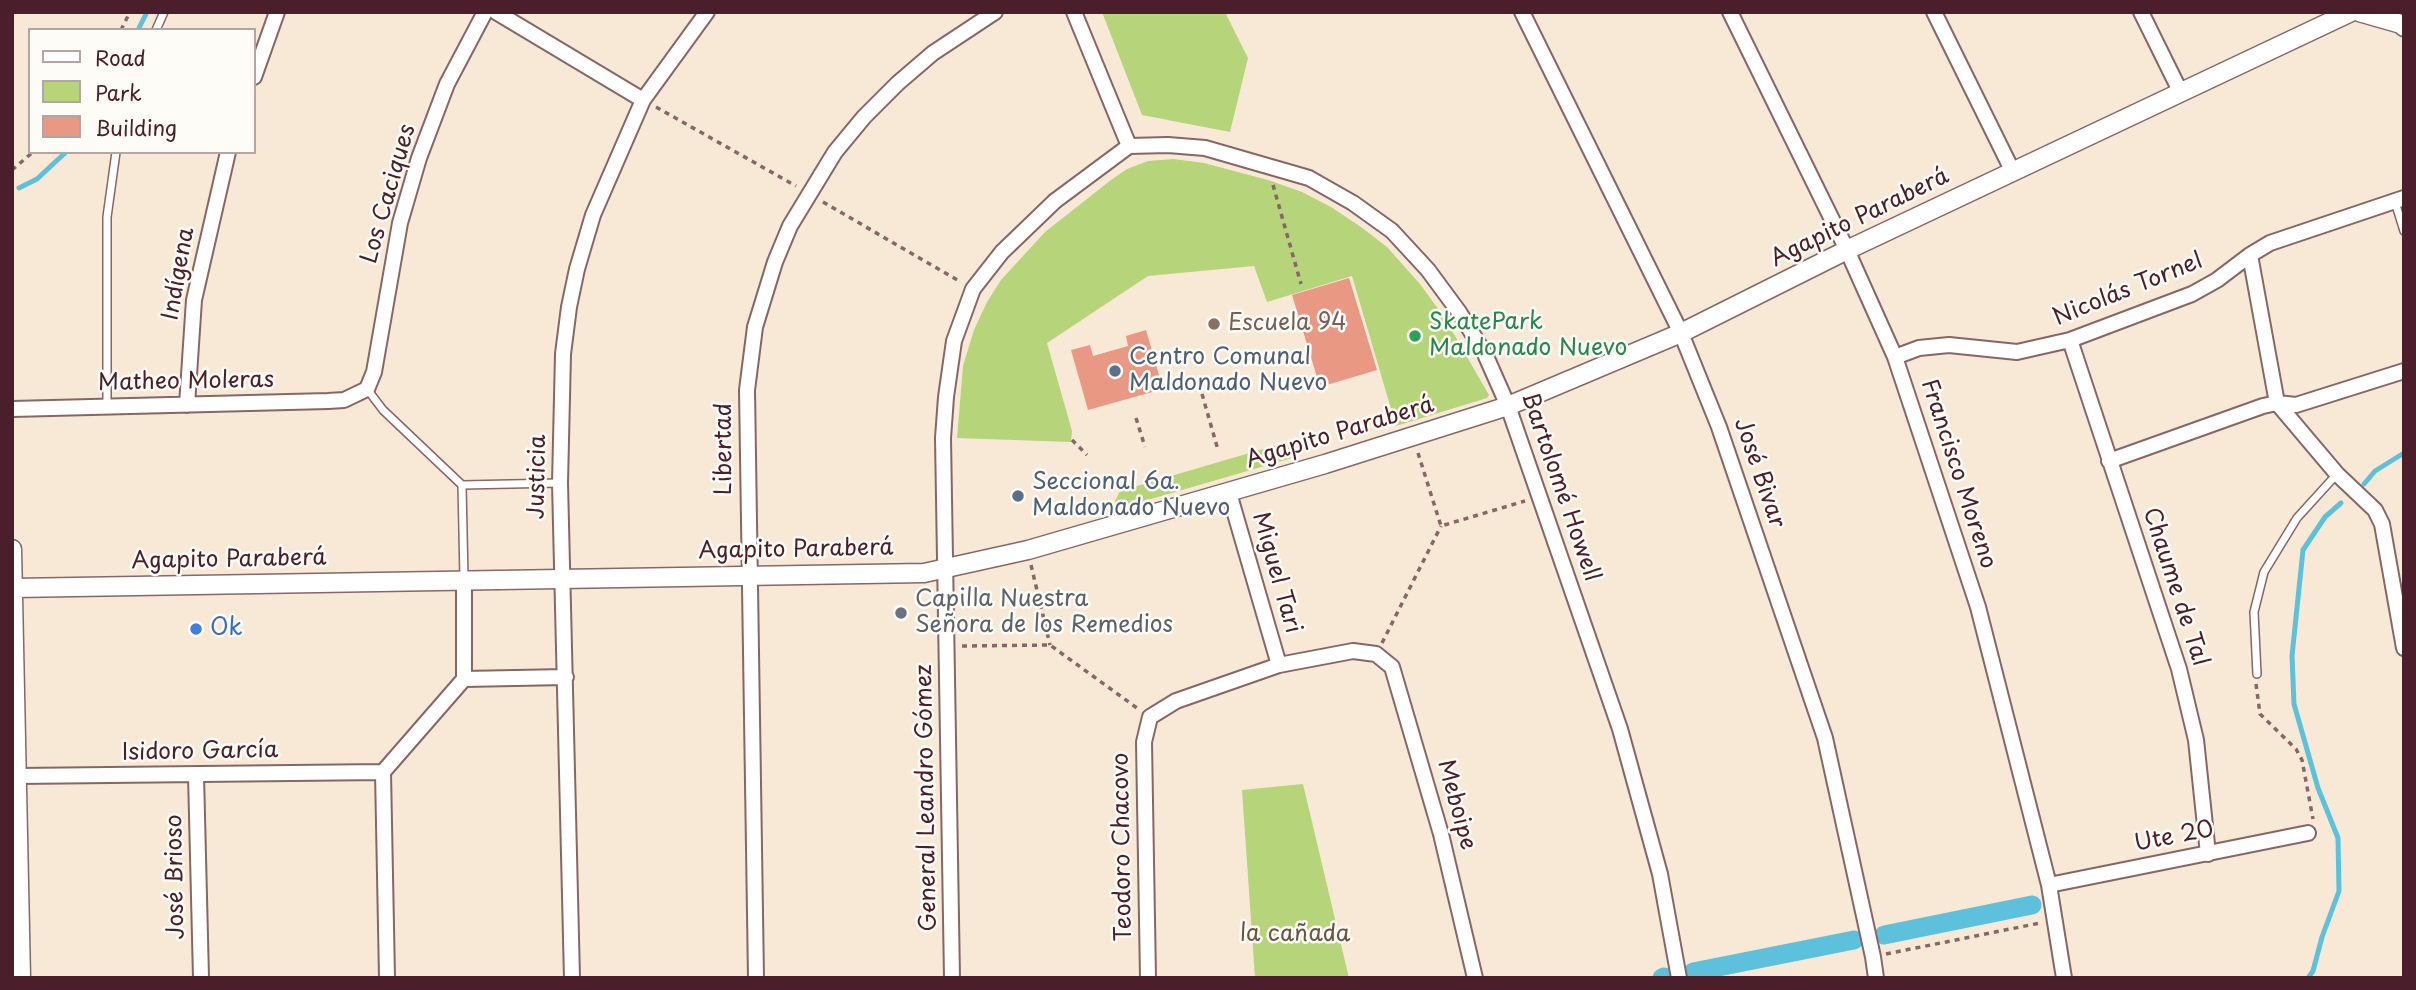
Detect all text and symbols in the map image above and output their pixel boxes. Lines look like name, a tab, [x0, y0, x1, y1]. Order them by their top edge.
legend	[28, 28, 256, 154]
text: Road	[95, 41, 146, 73]
text: Park	[95, 76, 142, 108]
text: Building	[95, 111, 177, 143]
street label: Los Caciques	[356, 121, 422, 267]
street label: Agapito Paraberá	[1766, 163, 1954, 273]
street label: Indígena	[157, 226, 201, 322]
street label: Nicolás Tornel	[2049, 247, 2207, 333]
place label: SkatePark Maldonado Nuevo	[1429, 309, 1627, 363]
place label: Escuela 94	[1228, 310, 1346, 338]
marker: Escuela 94	[1206, 316, 1222, 332]
marker: SkatePark Maldonado Nuevo	[1407, 328, 1423, 344]
place label: Centro Comunal Maldonado Nuevo	[1129, 344, 1327, 398]
marker: Centro Comunal Maldonado Nuevo	[1107, 363, 1123, 379]
street label: Matheo Moleras	[98, 367, 274, 397]
street label: Francisco Moreno	[1914, 376, 2002, 572]
street label: Bartolomé Howell	[1515, 389, 1605, 585]
street label: Agapito Paraberá	[1243, 391, 1437, 475]
street label: Libertad	[711, 403, 739, 495]
street label: José Bivar	[1727, 415, 1791, 531]
street label: Justicia	[523, 434, 553, 520]
place label: Seccional 6a. Maldonado Nuevo	[1032, 469, 1230, 523]
marker: Seccional 6a. Maldonado Nuevo	[1010, 488, 1026, 504]
street label: Chaume de Tal	[2136, 504, 2214, 670]
street label: Miguel Tari	[1246, 509, 1306, 637]
street label: Agapito Paraberá	[698, 534, 894, 566]
street label: Agapito Paraberá	[131, 544, 327, 576]
place label: Capilla Nuestra Señora de los Remedios	[915, 586, 1173, 640]
marker: Capilla Nuestra Señora de los Remedios	[893, 605, 909, 621]
place label: Ok	[210, 615, 242, 643]
marker: Ok	[188, 621, 204, 637]
street label: General Leandro Gómez	[911, 664, 943, 932]
street label: Isidoro García	[122, 737, 278, 767]
street label: Teodoro Chacovo	[1108, 752, 1138, 942]
street label: Meboipe	[1431, 757, 1481, 853]
street label: José Brioso	[161, 814, 191, 940]
street label: Ute 20	[2132, 816, 2216, 858]
park label: la cañada	[1240, 921, 1350, 949]

